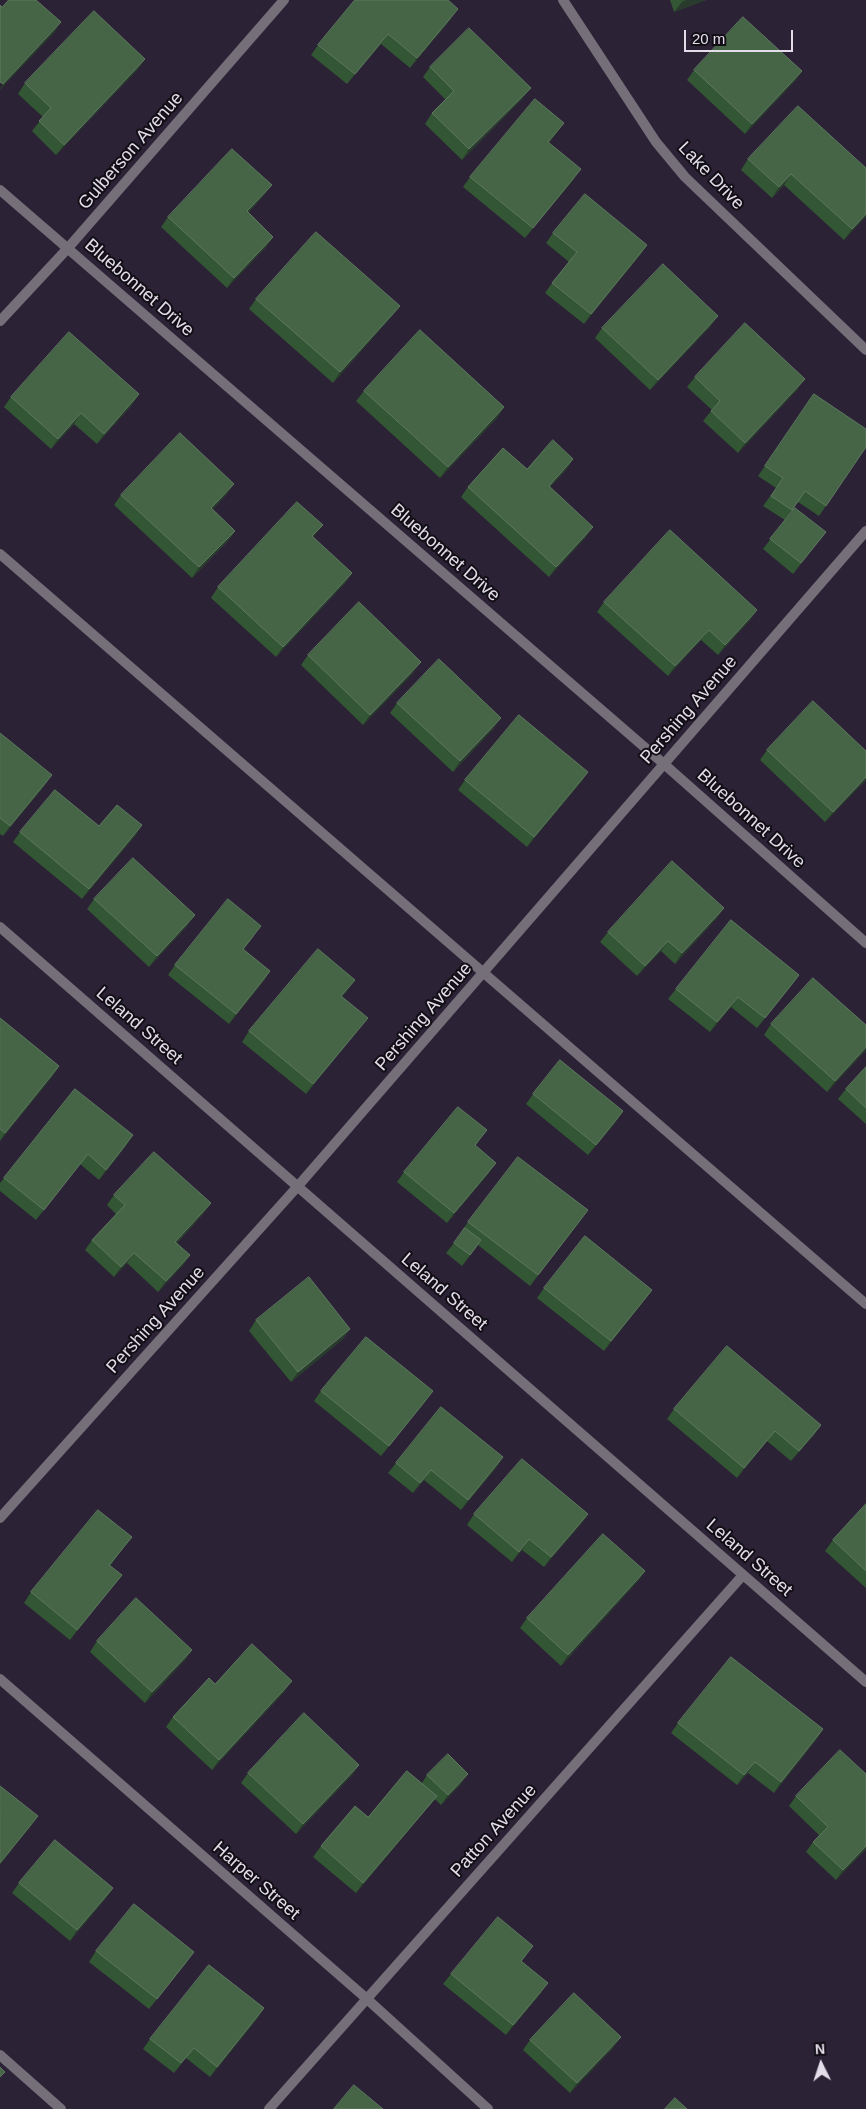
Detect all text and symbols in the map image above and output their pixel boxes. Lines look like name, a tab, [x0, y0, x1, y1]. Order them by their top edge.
scale bar	[686, 20, 795, 52]
text: 20 m	[692, 30, 725, 47]
street label: Gulberson Avenue	[74, 88, 188, 214]
street label: Lake Drive	[673, 138, 749, 214]
street label: Bluebonnet Drive	[80, 235, 198, 341]
street label: Bluebonnet Drive	[386, 500, 504, 606]
street label: Pershing Avenue	[636, 651, 742, 769]
street label: Bluebonnet Drive	[692, 765, 810, 873]
street label: Pershing Avenue	[371, 958, 477, 1076]
street label: Leland Street	[92, 983, 186, 1069]
street label: Leland Street	[397, 1249, 491, 1335]
street label: Pershing Avenue	[102, 1262, 210, 1378]
street label: Leland Street	[702, 1515, 796, 1601]
street label: Patton Avenue	[447, 1780, 541, 1882]
street label: Harper Street	[208, 1837, 304, 1925]
north arrow	[796, 2039, 846, 2089]
text: N	[814, 2041, 826, 2057]

